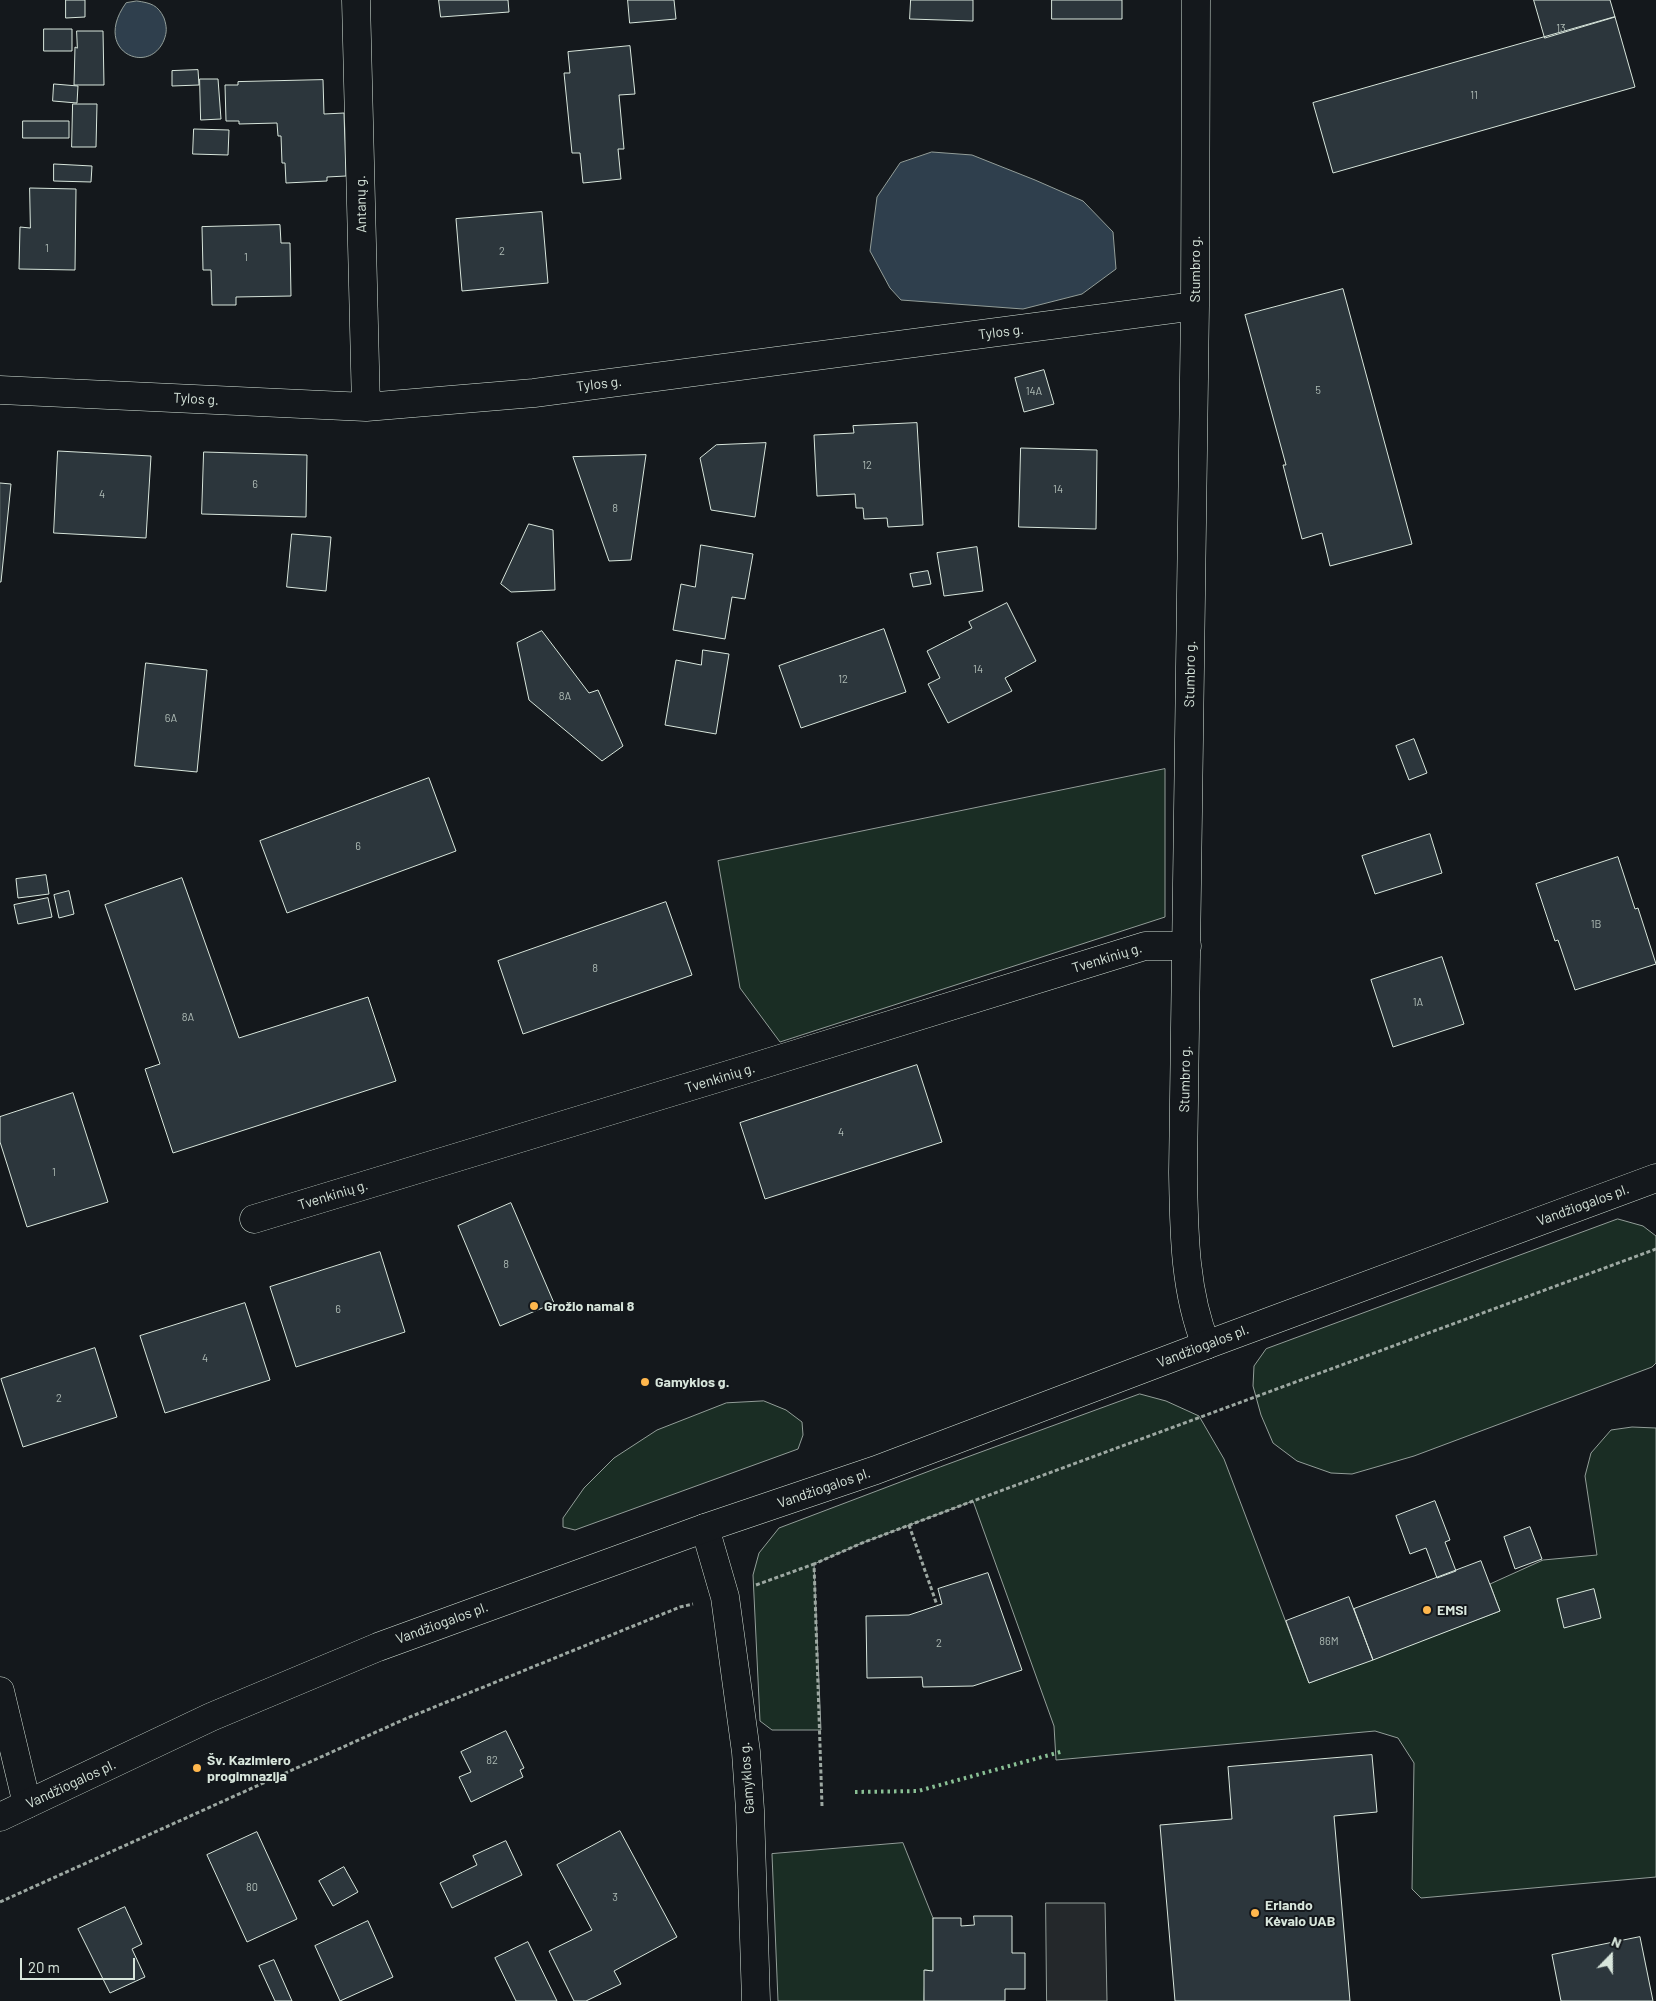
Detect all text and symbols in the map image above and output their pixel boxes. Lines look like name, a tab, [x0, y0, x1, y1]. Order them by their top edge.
house number: 13	[1556, 21, 1566, 35]
house number: 11	[1470, 88, 1478, 102]
street label: Antanų g.	[352, 175, 370, 233]
street label: Stumbro g.	[1187, 236, 1203, 302]
house number: 1	[45, 241, 49, 255]
house number: 2	[499, 244, 505, 258]
house number: 1	[244, 250, 248, 264]
street label: Tylos g.	[977, 321, 1025, 343]
street label: Tylos g.	[575, 373, 623, 395]
house number: 5	[1315, 383, 1321, 397]
house number: 14A	[1026, 384, 1042, 398]
street label: Tylos g.	[173, 389, 219, 409]
house number: 12	[862, 458, 872, 472]
house number: 6	[252, 477, 258, 491]
house number: 14	[1053, 482, 1063, 496]
house number: 4	[99, 487, 105, 501]
house number: 8	[612, 501, 618, 515]
street label: Stumbro g.	[1181, 640, 1199, 708]
house number: 14	[973, 662, 983, 676]
house number: 12	[838, 672, 848, 686]
house number: 8A	[559, 689, 571, 703]
house number: 6A	[165, 711, 177, 725]
house number: 6	[355, 839, 361, 853]
house number: 1B	[1591, 917, 1601, 931]
street label: Tvenkinių g.	[1070, 939, 1144, 977]
house number: 8	[592, 961, 598, 975]
house number: 1A	[1413, 995, 1423, 1009]
house number: 8A	[182, 1010, 194, 1024]
street label: Stumbro g.	[1176, 1045, 1194, 1113]
street label: Tvenkinių g.	[683, 1059, 757, 1097]
house number: 4	[838, 1125, 844, 1139]
house number: 1	[52, 1165, 56, 1179]
street label: Tvenkinių g.	[296, 1176, 370, 1214]
street label: Vandžiogalos pl.	[1534, 1180, 1632, 1230]
house number: 8	[503, 1257, 509, 1271]
place label: Grožio namai 8	[544, 1298, 634, 1314]
marker: Grožio namai 8	[528, 1300, 540, 1312]
house number: 6	[335, 1302, 341, 1316]
street label: Vandžiogalos pl.	[1155, 1321, 1251, 1371]
house number: 4	[202, 1351, 208, 1365]
place label: Gamyklos g.	[655, 1374, 729, 1390]
marker: Gamyklos g.	[639, 1376, 651, 1388]
house number: 2	[56, 1391, 62, 1405]
street label: Vandžiogalos pl.	[775, 1464, 873, 1512]
street label: Vandžiogalos pl.	[393, 1598, 491, 1648]
place label: EMSI	[1437, 1602, 1467, 1618]
marker: EMSI	[1421, 1604, 1433, 1616]
house number: 86M	[1319, 1634, 1339, 1648]
house number: 2	[936, 1636, 942, 1650]
street label: Gamyklos g.	[736, 1741, 758, 1815]
place label: Šv. Kazimiero progimnazija	[207, 1752, 291, 1784]
house number: 82	[486, 1753, 498, 1767]
street label: Vandžiogalos pl.	[23, 1756, 119, 1812]
marker: Šv. Kazimiero progimnazija	[191, 1762, 203, 1774]
house number: 80	[246, 1880, 258, 1894]
house number: 3	[612, 1890, 618, 1904]
place label: Erlando Kėvalo UAB	[1265, 1897, 1335, 1930]
marker: Erlando Kėvalo UAB	[1249, 1907, 1261, 1919]
north arrow	[1586, 1931, 1636, 1981]
text: N	[1609, 1932, 1624, 1951]
scale bar	[22, 1948, 138, 1980]
text: 20 m	[28, 1958, 60, 1976]

